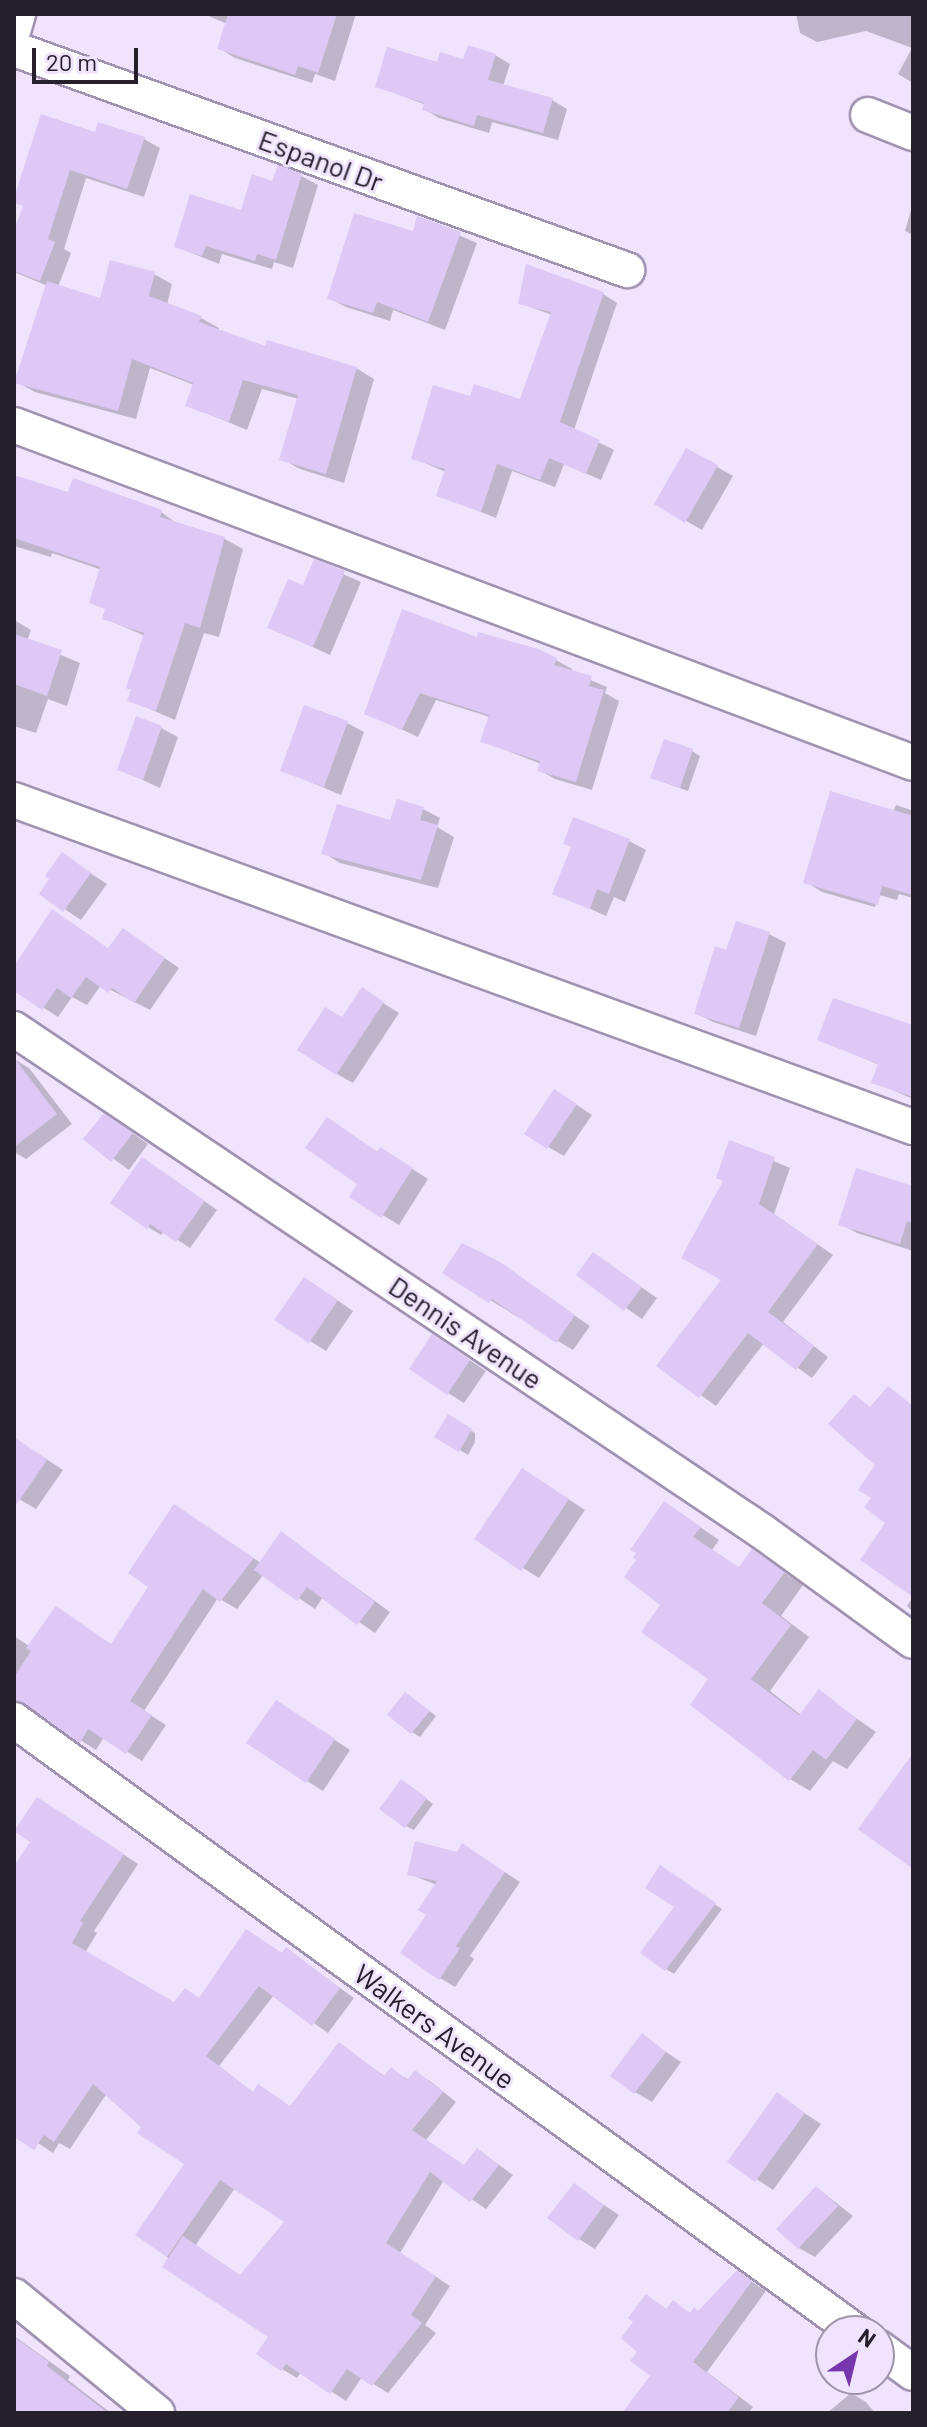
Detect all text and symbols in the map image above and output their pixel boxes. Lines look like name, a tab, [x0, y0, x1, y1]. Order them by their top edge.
scale bar	[36, 32, 142, 82]
text: 20 m	[46, 47, 97, 76]
street label: Espanol Dr	[254, 122, 388, 198]
street label: Dennis Avenue	[383, 1268, 549, 1396]
street label: Walkers Avenue	[348, 1956, 522, 2096]
north arrow	[815, 2315, 895, 2395]
text: N	[854, 2322, 881, 2352]

